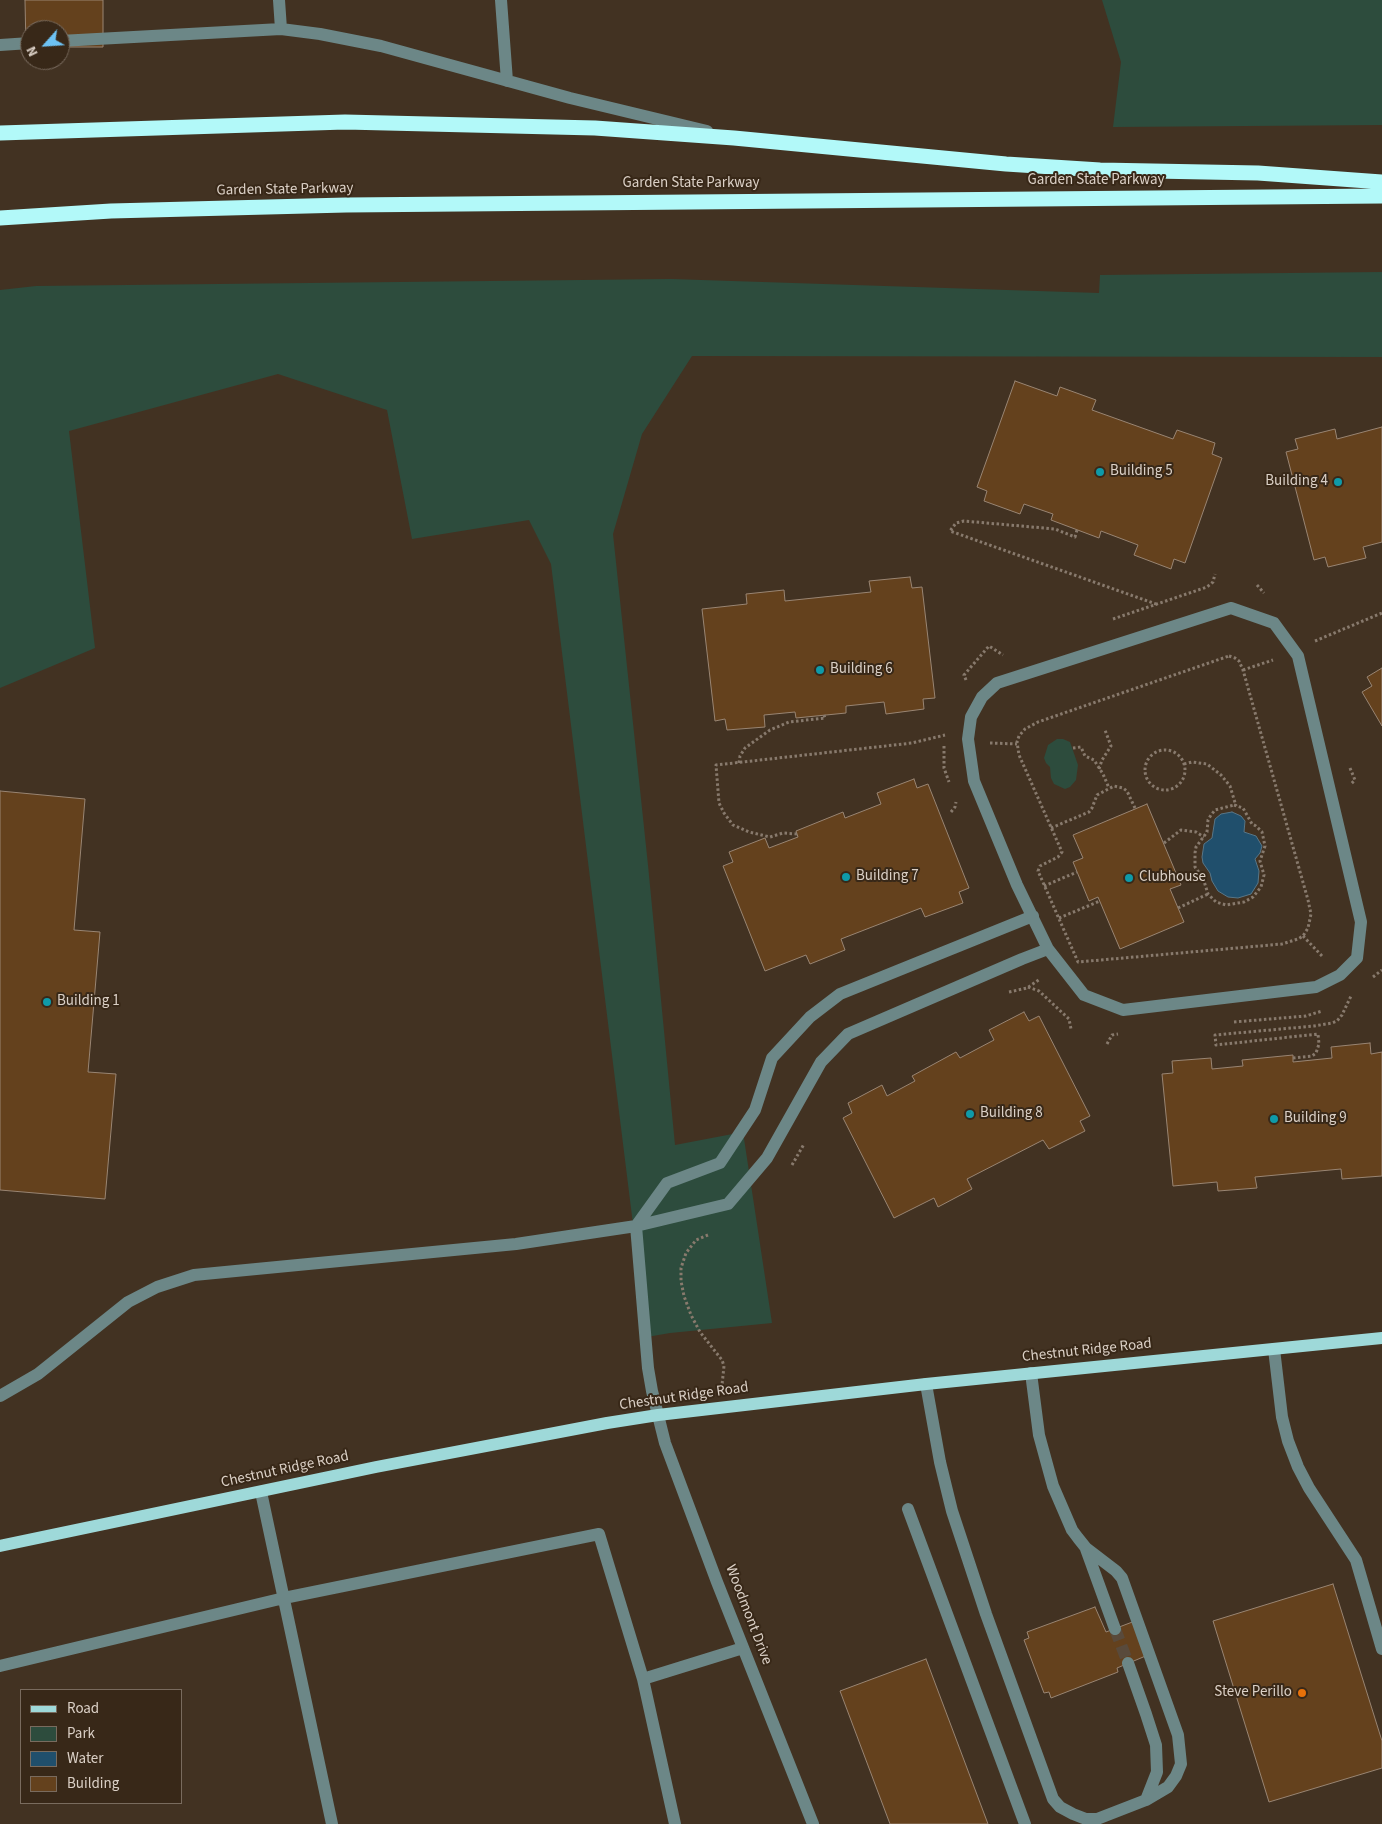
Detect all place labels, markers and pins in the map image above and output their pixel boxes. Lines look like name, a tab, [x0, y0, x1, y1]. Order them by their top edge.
place label: Building 5	[1110, 463, 1173, 481]
marker: Building 5	[1094, 466, 1106, 478]
place label: Building 4	[1265, 473, 1328, 491]
marker: Building 4	[1332, 476, 1344, 488]
place label: Building 6	[830, 661, 893, 679]
marker: Building 6	[814, 664, 826, 676]
place label: Building 7	[856, 868, 919, 886]
place label: Clubhouse	[1139, 869, 1206, 887]
marker: Building 7	[840, 871, 852, 883]
marker: Clubhouse	[1123, 872, 1135, 884]
place label: Building 1	[57, 993, 120, 1011]
marker: Building 1	[41, 996, 53, 1008]
place label: Building 8	[980, 1105, 1043, 1123]
marker: Building 8	[964, 1108, 976, 1120]
place label: Building 9	[1284, 1110, 1347, 1128]
marker: Building 9	[1268, 1113, 1280, 1125]
place label: Steve Perillo	[1214, 1684, 1292, 1702]
marker: Steve Perillo	[1296, 1687, 1308, 1699]

